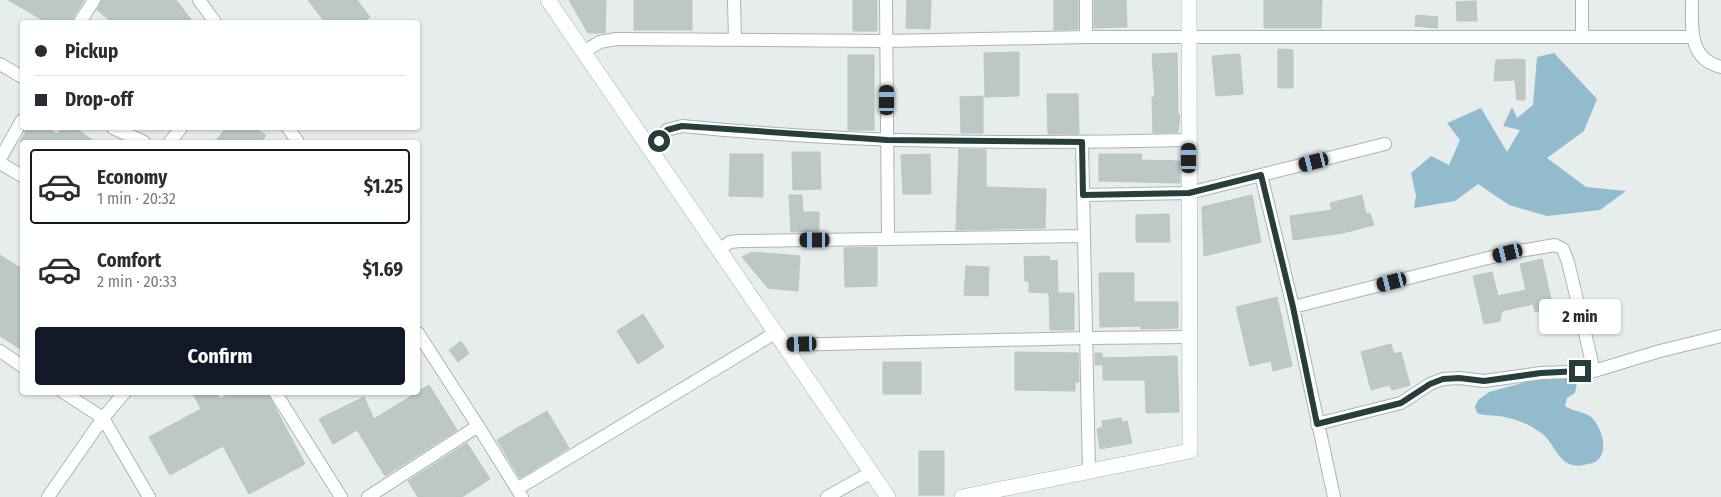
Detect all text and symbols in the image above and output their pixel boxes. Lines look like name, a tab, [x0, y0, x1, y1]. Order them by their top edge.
text: Pickup	[65, 40, 118, 63]
car	[879, 85, 894, 115]
text: Drop-off	[65, 88, 133, 111]
route start	[648, 130, 670, 152]
car	[1181, 143, 1196, 173]
car	[1297, 151, 1330, 173]
icon: car	[37, 164, 82, 209]
text: Economy	[97, 166, 167, 189]
text: $1.25	[364, 175, 403, 198]
text: 1 min · 20:32	[97, 189, 176, 208]
car	[800, 233, 830, 248]
car	[1491, 242, 1524, 264]
icon: car	[37, 247, 82, 292]
text: Comfort	[97, 249, 161, 272]
text: $1.69	[363, 258, 403, 281]
car	[1375, 271, 1408, 293]
text: 2 min · 20:33	[97, 272, 177, 291]
callout: 2 min	[1539, 298, 1621, 334]
text: 2 min	[1562, 307, 1598, 326]
button: Confirm	[35, 327, 405, 385]
car	[786, 336, 817, 352]
route end	[1569, 360, 1591, 382]

